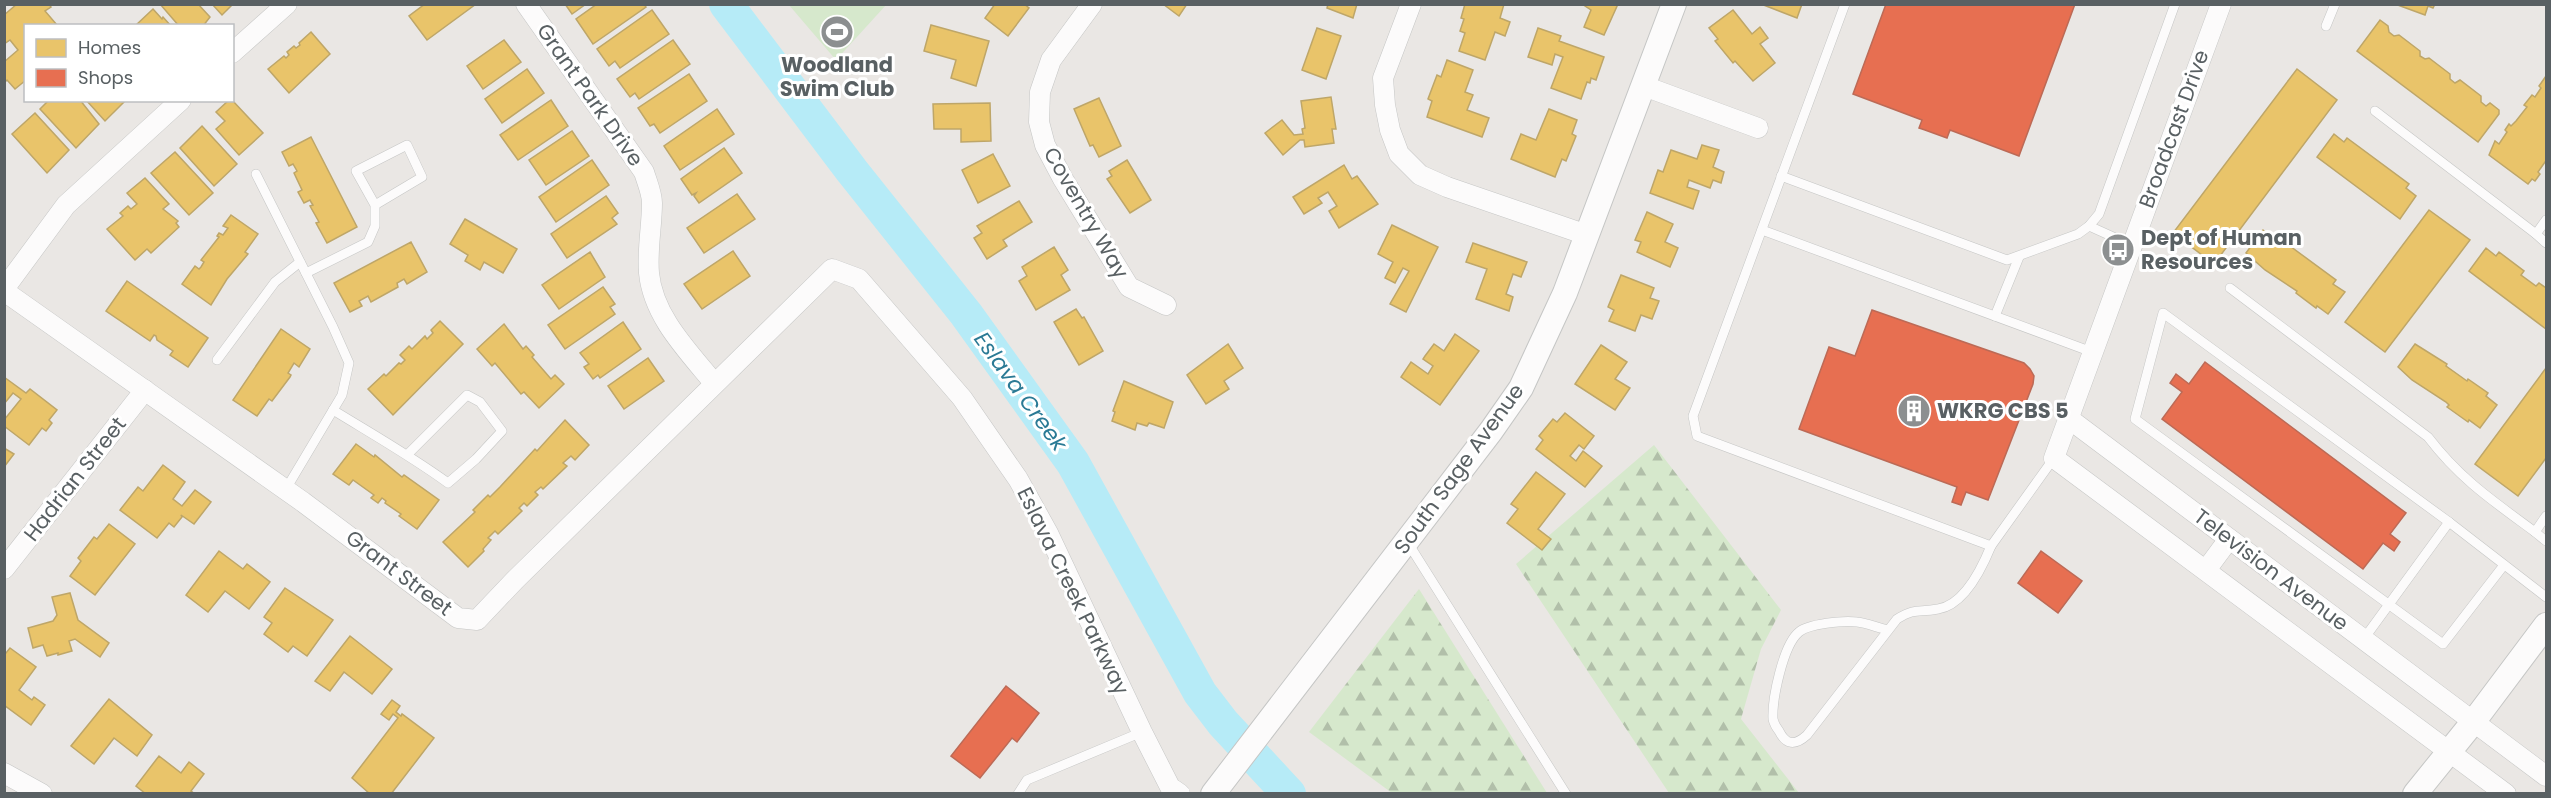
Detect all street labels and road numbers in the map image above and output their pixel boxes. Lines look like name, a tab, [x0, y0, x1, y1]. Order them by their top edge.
street label: Grant Park Drive	[530, 17, 651, 172]
street label: Broadcast Drive	[2131, 46, 2216, 212]
street label: Coventry Way	[1037, 142, 1136, 284]
street label: South Sage Avenue	[1387, 378, 1530, 560]
street label: Hadrian Street	[17, 410, 132, 547]
street label: Eslava Creek Parkway	[1011, 482, 1136, 699]
street label: Television Avenue	[2188, 502, 2355, 637]
street label: Grant Street	[340, 523, 459, 622]

